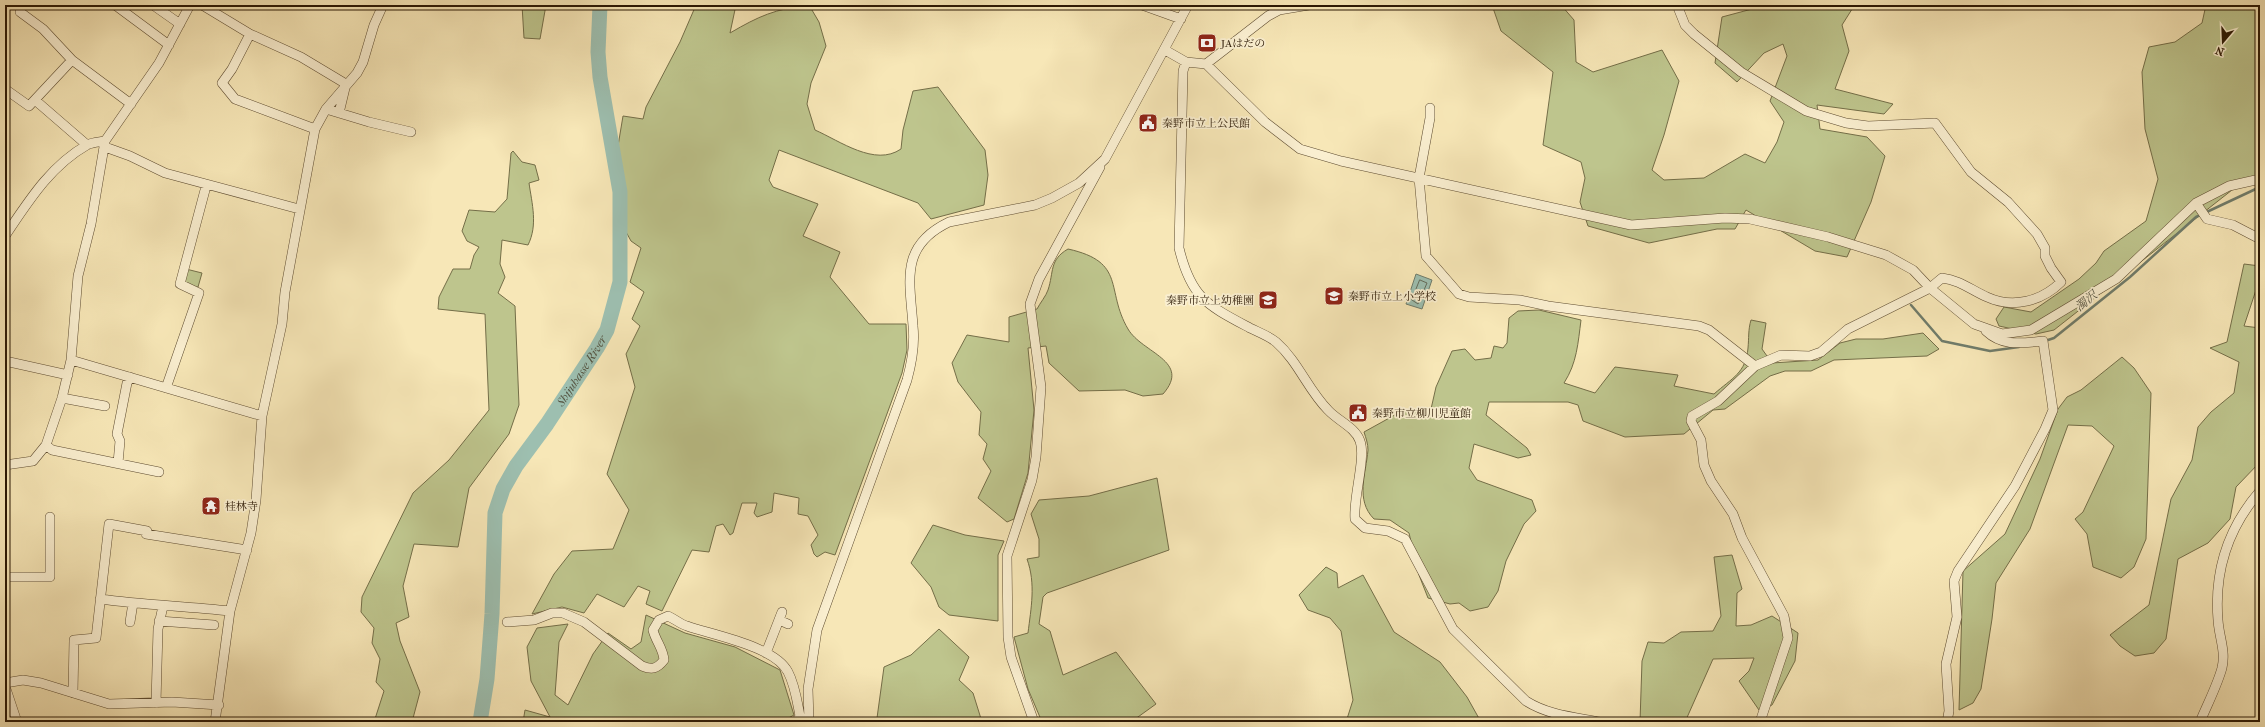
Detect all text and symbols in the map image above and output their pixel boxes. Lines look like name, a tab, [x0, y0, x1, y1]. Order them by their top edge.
north arrow	[2203, 22, 2243, 62]
bank icon: JAはだの	[1196, 32, 1218, 54]
place label: JAはだの	[1220, 37, 1265, 50]
text: N	[2213, 43, 2226, 58]
public building icon: 秦野市立上公民館	[1137, 112, 1159, 134]
place label: 秦野市立上公民館	[1162, 117, 1250, 130]
school or university icon: 秦野市立上小学校	[1323, 285, 1345, 307]
water label: 濁沢	[2072, 287, 2101, 314]
school or university icon: 秦野市立上幼稚園	[1257, 289, 1279, 311]
place label: 秦野市立上小学校	[1348, 290, 1436, 303]
place label: 秦野市立上幼稚園	[1166, 294, 1254, 307]
water label: Shijuhasse River	[553, 332, 610, 410]
public building icon: 秦野市立柳川児童館	[1347, 402, 1369, 424]
place label: 秦野市立柳川児童館	[1372, 407, 1471, 420]
temple icon: 桂林寺	[200, 495, 222, 517]
place label: 桂林寺	[225, 500, 258, 513]

